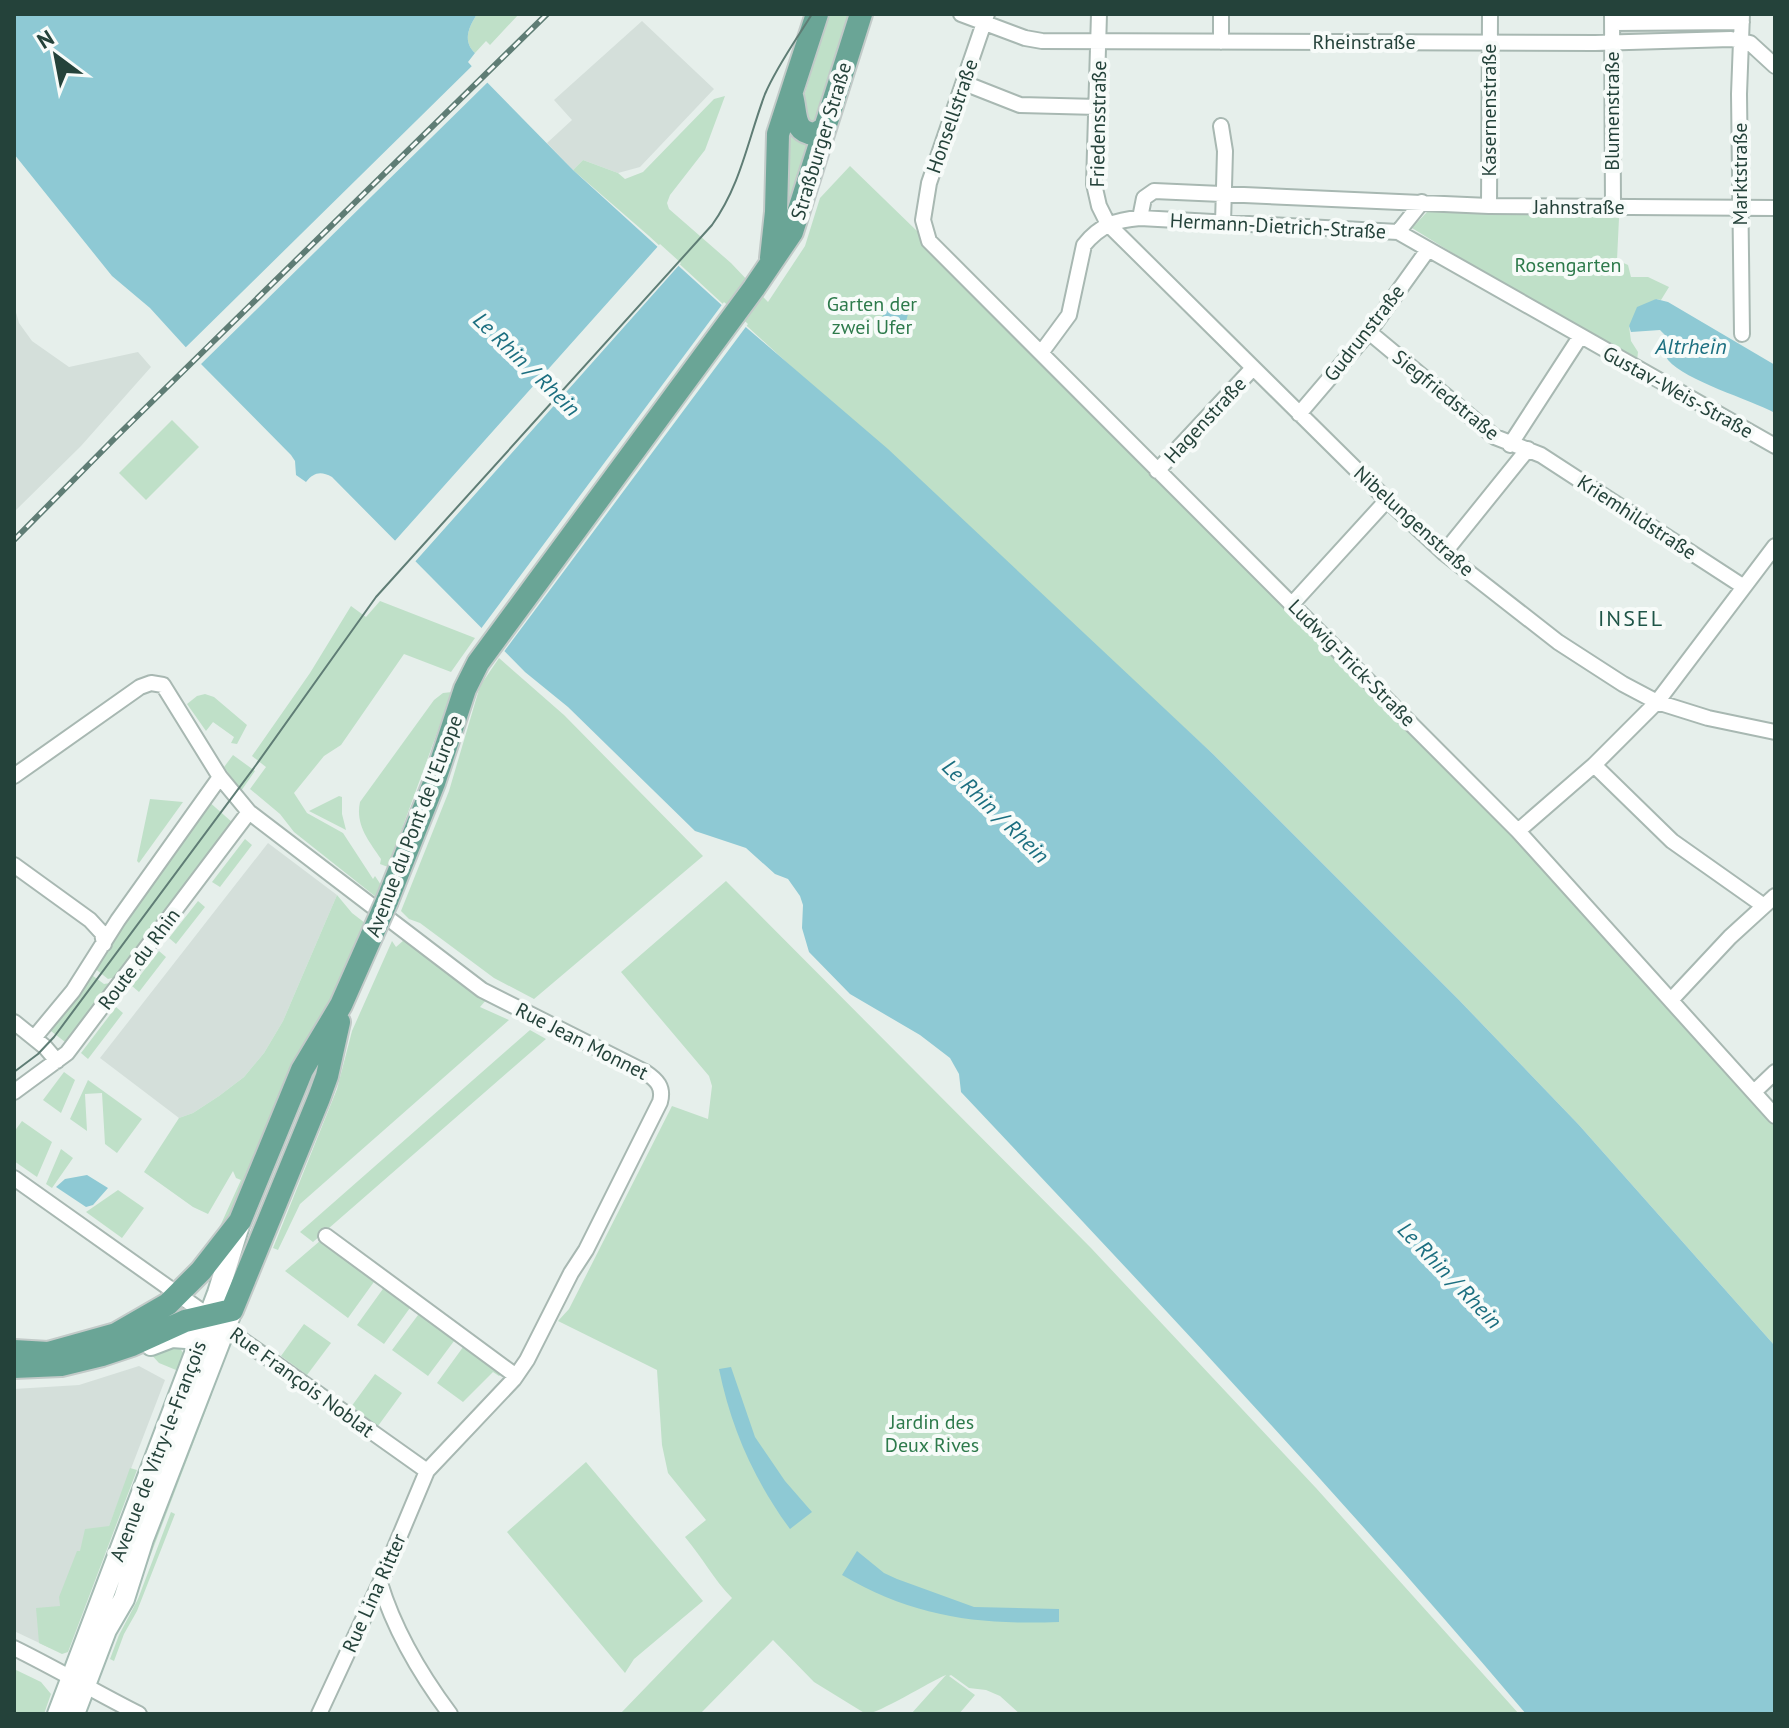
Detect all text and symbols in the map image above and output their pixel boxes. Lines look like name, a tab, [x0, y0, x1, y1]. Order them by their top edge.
north arrow	[16, 16, 96, 96]
text: N	[32, 23, 59, 55]
street label: Rheinstraße	[1312, 29, 1416, 55]
street label: Kasernenstraße	[1476, 44, 1502, 176]
street label: Blumenstraße	[1599, 51, 1625, 171]
street label: Honsellstraße	[920, 55, 984, 177]
street label: Straßburger Straße	[785, 59, 857, 223]
street label: Friedensstraße	[1084, 60, 1112, 188]
street label: Marktstraße	[1727, 123, 1753, 225]
street label: Jahnstraße	[1532, 194, 1625, 220]
street label: Hermann-Dietrich-Straße	[1169, 207, 1387, 245]
park label: Rosengarten	[1515, 252, 1621, 278]
street label: Gudrunstraße	[1318, 279, 1410, 387]
park label: Garten der zwei Ufer	[827, 291, 917, 340]
water label: Le Rhin / Rhein	[468, 306, 586, 422]
water label: Altrhein	[1654, 332, 1727, 360]
street label: Gustav-Weis-Straße	[1598, 340, 1758, 444]
street label: Siegfriedstraße	[1387, 344, 1505, 446]
street label: Hagenstraße	[1158, 371, 1252, 469]
street label: Nibelungenstraße	[1348, 460, 1480, 582]
street label: Kriemhildstraße	[1572, 469, 1702, 565]
street label: Ludwig-Trick-Straße	[1283, 594, 1421, 732]
district label: INSEL	[1598, 604, 1664, 632]
street label: Avenue du Pont de l'Europe	[360, 711, 468, 941]
water label: Le Rhin / Rhein	[937, 753, 1055, 869]
street label: Route du Rhin	[92, 903, 186, 1015]
street label: Rue Jean Monnet	[511, 996, 653, 1086]
water label: Le Rhin / Rhein	[1392, 1216, 1508, 1334]
street label: Rue François Noblat	[225, 1321, 379, 1443]
street label: Avenue de Vitry-le-François	[104, 1337, 212, 1565]
park label: Jardin des Deux Rives	[885, 1409, 979, 1458]
street label: Rue Lina Ritter	[336, 1529, 412, 1657]

